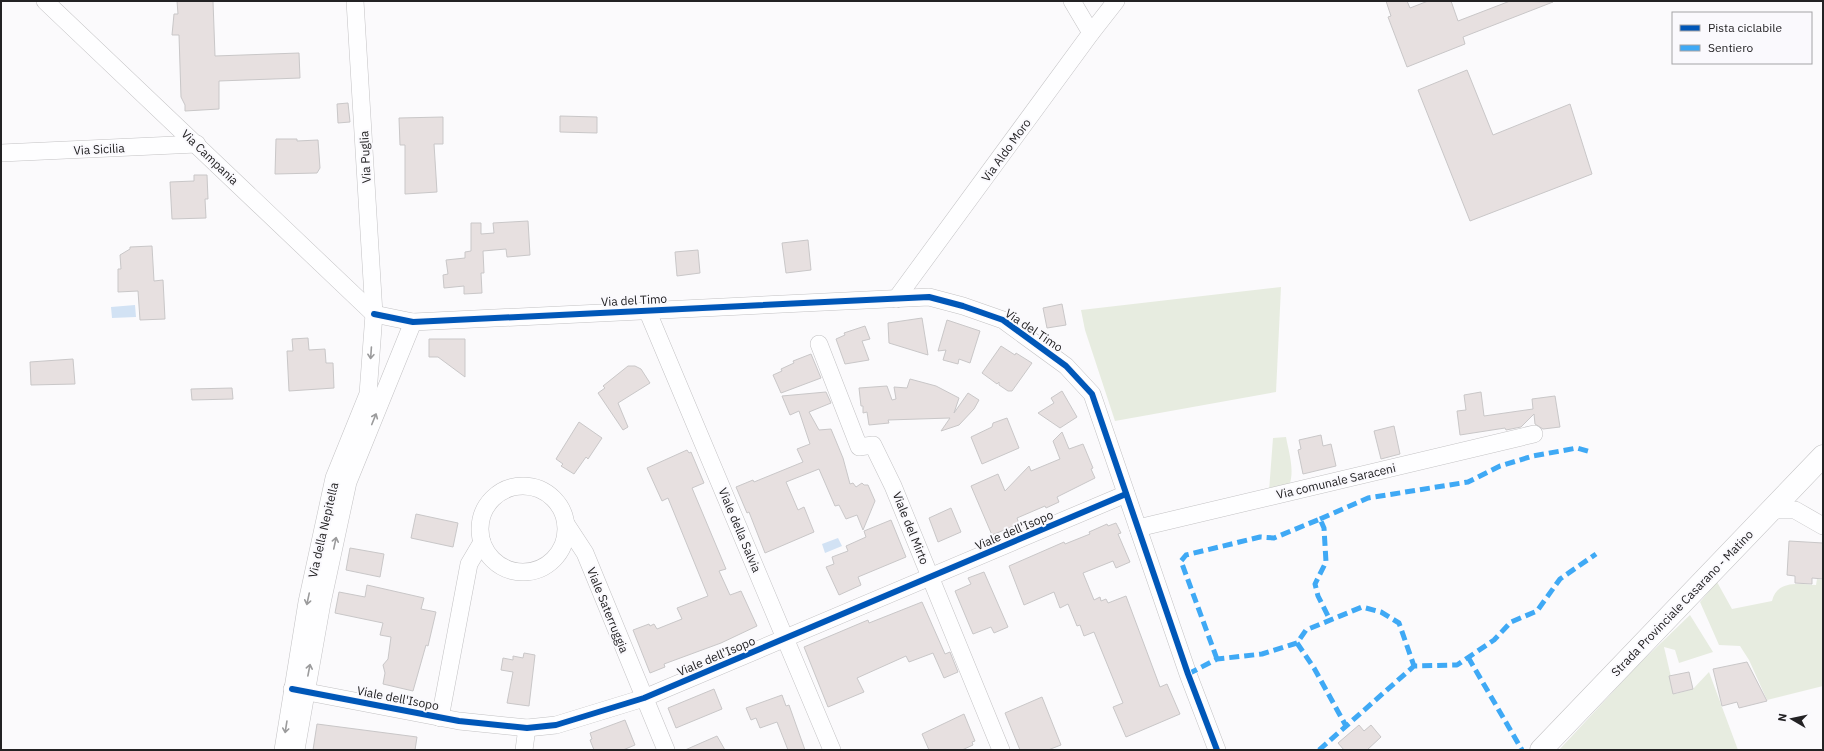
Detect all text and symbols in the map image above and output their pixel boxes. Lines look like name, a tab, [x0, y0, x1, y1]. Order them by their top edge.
legend	[1672, 12, 1812, 64]
text: Pista ciclabile	[1708, 20, 1782, 35]
text: Sentiero	[1708, 40, 1754, 55]
street label: Via Aldo Moro	[978, 115, 1034, 185]
street label: Via Campania	[178, 126, 242, 188]
street label: Via Puglia	[356, 130, 374, 184]
street label: Via Sicilia	[73, 140, 126, 158]
street label: Via del Timo	[601, 291, 668, 309]
street label: Via del Timo	[1002, 305, 1066, 355]
one-way arrow	[368, 346, 375, 359]
one-way arrow	[370, 414, 378, 426]
street label: Via comunale Saraceni	[1275, 460, 1397, 502]
street label: Via della Nepitella	[305, 480, 341, 579]
street label: Viale della Salvia	[715, 485, 765, 575]
street label: Viale del Mirto	[890, 489, 933, 567]
street label: Viale dell'Isopo	[973, 507, 1056, 553]
street label: Strada Provinciale Casarano - Matino	[1608, 526, 1756, 679]
one-way arrow	[331, 537, 339, 550]
street label: Viale Saterruggia	[584, 565, 632, 656]
one-way arrow	[303, 592, 311, 605]
street label: Viale dell'Isopo	[675, 633, 758, 679]
one-way arrow	[305, 664, 313, 677]
street label: Viale dell'Isopo	[356, 683, 441, 713]
north arrow	[1772, 699, 1812, 739]
text: N	[1775, 712, 1790, 722]
one-way arrow	[282, 720, 290, 733]

